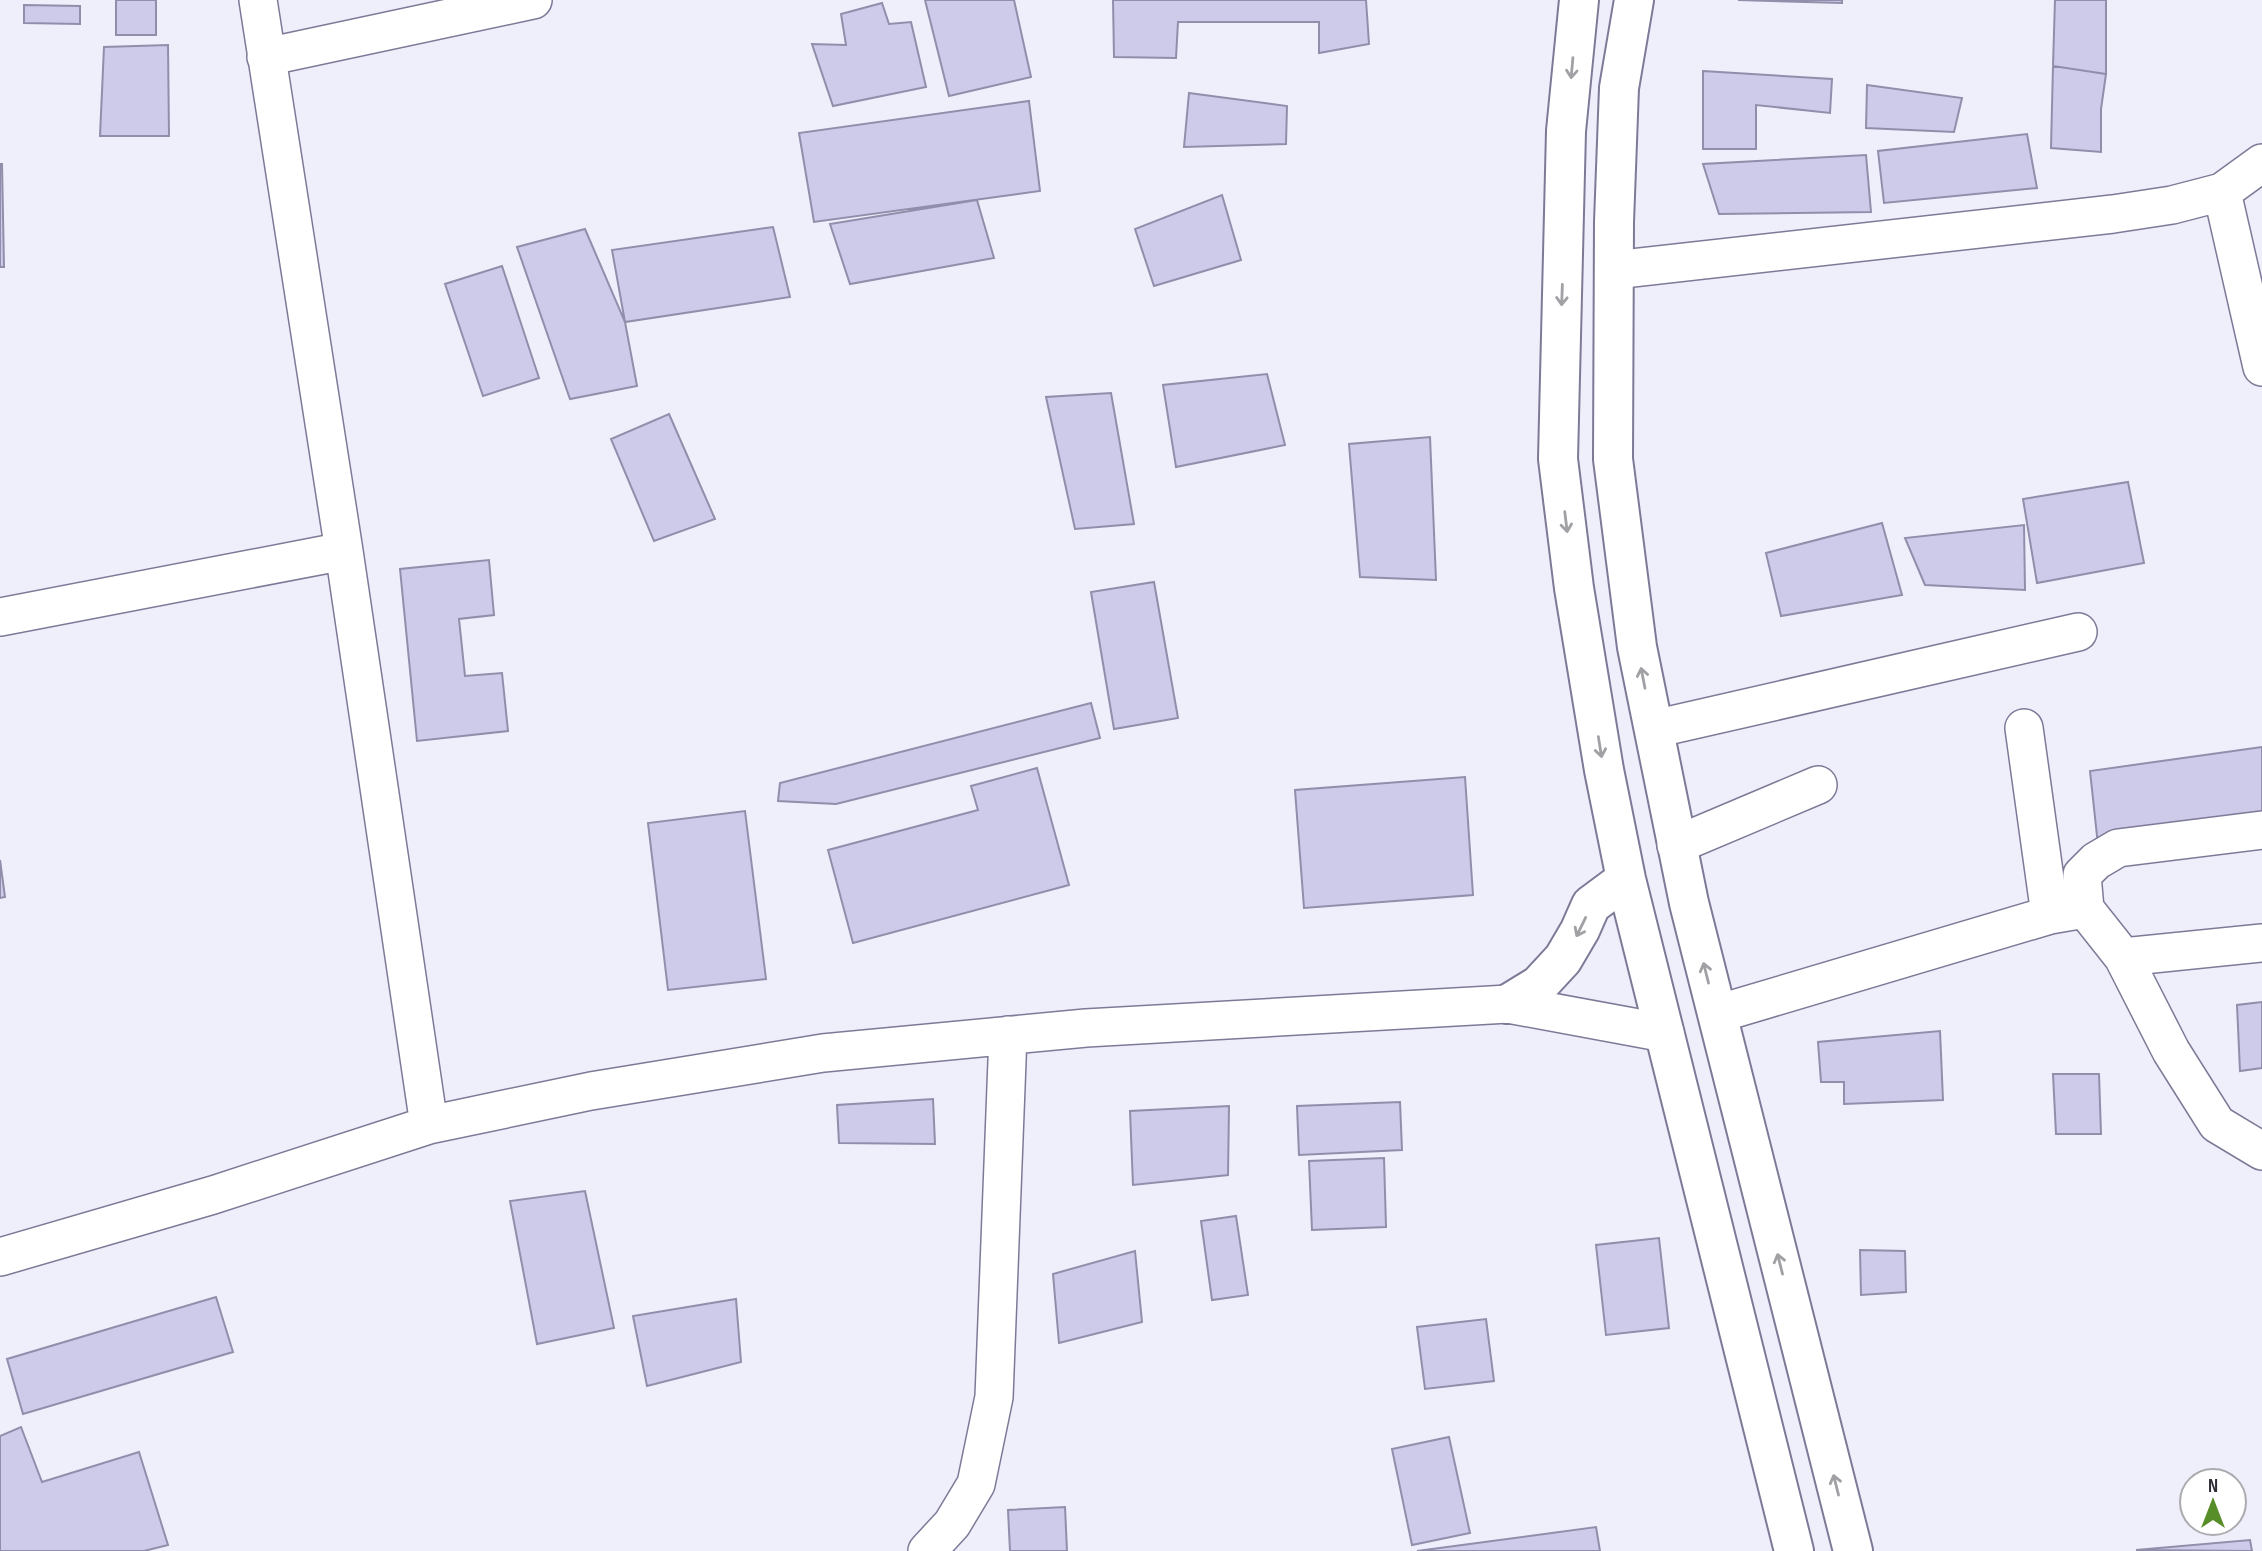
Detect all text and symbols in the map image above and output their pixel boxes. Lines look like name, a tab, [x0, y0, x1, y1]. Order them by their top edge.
one-way arrow	[1565, 56, 1578, 79]
one-way arrow	[1555, 283, 1568, 306]
one-way arrow	[1559, 510, 1572, 533]
one-way arrow	[1636, 667, 1650, 690]
one-way arrow	[1594, 735, 1607, 758]
one-way arrow	[1573, 916, 1587, 937]
one-way arrow	[1699, 962, 1712, 984]
one-way arrow	[1773, 1253, 1786, 1276]
north arrow	[2178, 1467, 2248, 1537]
one-way arrow	[1829, 1474, 1842, 1497]
text: N	[2208, 1475, 2218, 1498]

